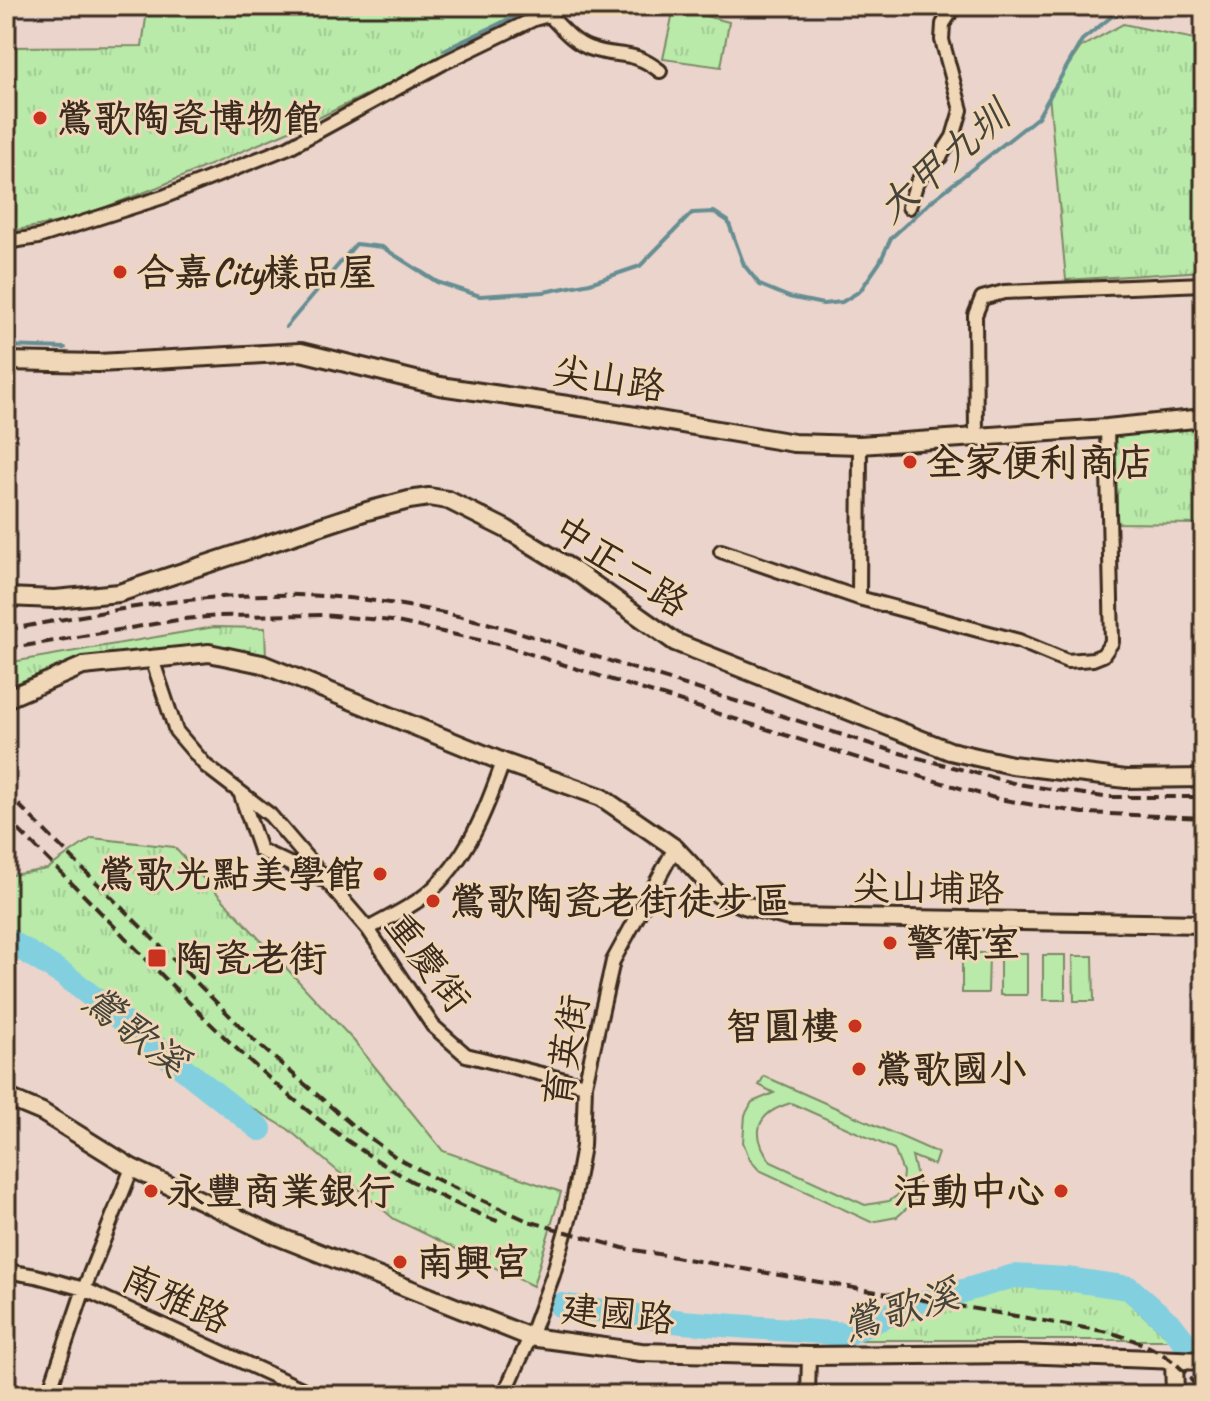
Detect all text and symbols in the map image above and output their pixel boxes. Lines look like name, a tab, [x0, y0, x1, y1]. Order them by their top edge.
water label: 大甲九圳	[866, 88, 1023, 233]
place label: 鶯歌陶瓷博物館	[56, 95, 322, 142]
marker: 鶯歌陶瓷博物館	[31, 109, 49, 127]
place label: 合嘉City樣品屋	[136, 249, 377, 296]
marker: 合嘉City樣品屋	[111, 263, 129, 281]
street label: 尖山路	[549, 347, 669, 411]
place label: 全家便利商店	[926, 439, 1154, 486]
marker: 全家便利商店	[901, 453, 919, 471]
street label: 中正二路	[544, 505, 698, 627]
place label: 鶯歌光點美學館	[98, 851, 364, 898]
street label: 尖山埔路	[852, 863, 1004, 913]
marker: 鶯歌光點美學館	[371, 865, 389, 883]
place label: 鶯歌陶瓷老街徒步區	[449, 878, 791, 925]
marker: 鶯歌陶瓷老街徒步區	[424, 892, 442, 910]
street label: 重慶街	[375, 902, 481, 1022]
place label: 警衛室	[906, 920, 1020, 967]
marker: 警衛室	[881, 934, 899, 952]
place label: 陶瓷老街	[175, 935, 327, 982]
marker: 陶瓷老街	[146, 947, 168, 969]
water label: 鶯歌溪	[72, 974, 199, 1089]
street label: 育英街	[533, 991, 599, 1111]
place label: 智圓樓	[725, 1003, 839, 1050]
marker: 智圓樓	[846, 1017, 864, 1035]
place label: 鶯歌國小	[875, 1046, 1027, 1093]
marker: 鶯歌國小	[850, 1060, 868, 1078]
place label: 永豐商業銀行	[167, 1168, 395, 1215]
place label: 活動中心	[893, 1168, 1045, 1215]
marker: 永豐商業銀行	[142, 1182, 160, 1200]
marker: 活動中心	[1052, 1182, 1070, 1200]
place label: 南興宮	[416, 1239, 530, 1286]
marker: 南興宮	[391, 1253, 409, 1271]
street label: 南雅路	[114, 1254, 238, 1344]
water label: 鶯歌溪	[835, 1268, 967, 1351]
street label: 建國路	[559, 1285, 677, 1343]

